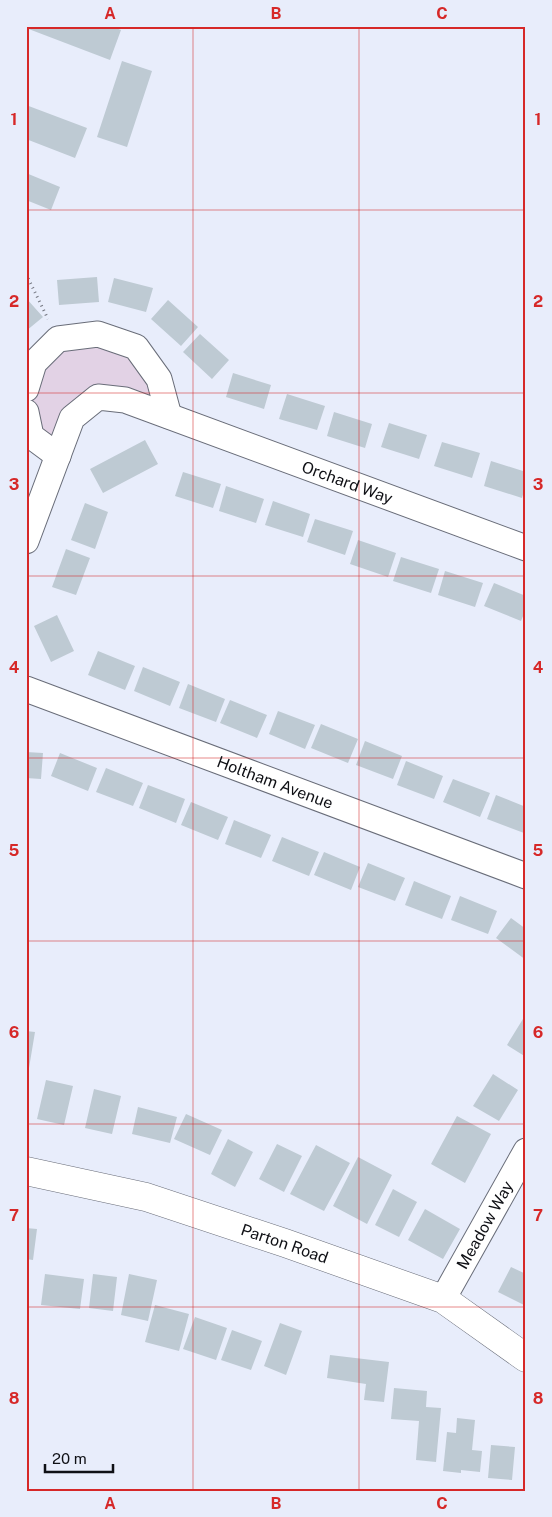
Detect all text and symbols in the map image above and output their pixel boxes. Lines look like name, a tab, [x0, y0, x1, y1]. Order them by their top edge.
text: A	[104, 4, 116, 23]
text: B	[271, 4, 282, 23]
text: C	[436, 4, 448, 23]
text: 1	[11, 110, 17, 129]
text: 1	[535, 110, 541, 129]
text: 2	[9, 292, 19, 311]
text: 2	[533, 292, 543, 311]
street label: Orchard Way	[299, 457, 396, 508]
text: 3	[9, 475, 19, 494]
text: 3	[533, 475, 543, 494]
text: 4	[9, 658, 20, 677]
text: 4	[533, 658, 544, 677]
street label: Holtham Avenue	[214, 752, 336, 813]
text: 5	[9, 841, 20, 860]
text: 5	[533, 841, 544, 860]
text: 6	[9, 1023, 19, 1042]
text: 6	[533, 1023, 543, 1042]
street label: Meadow Way	[453, 1177, 518, 1273]
text: 7	[9, 1206, 19, 1225]
text: 7	[533, 1206, 543, 1225]
street label: Parton Road	[238, 1220, 331, 1268]
text: 8	[9, 1389, 20, 1408]
text: 8	[533, 1389, 544, 1408]
scale bar	[45, 1442, 112, 1474]
text: 20 m	[52, 1450, 87, 1467]
text: A	[104, 1494, 116, 1513]
text: B	[271, 1494, 282, 1513]
text: C	[436, 1494, 448, 1513]

